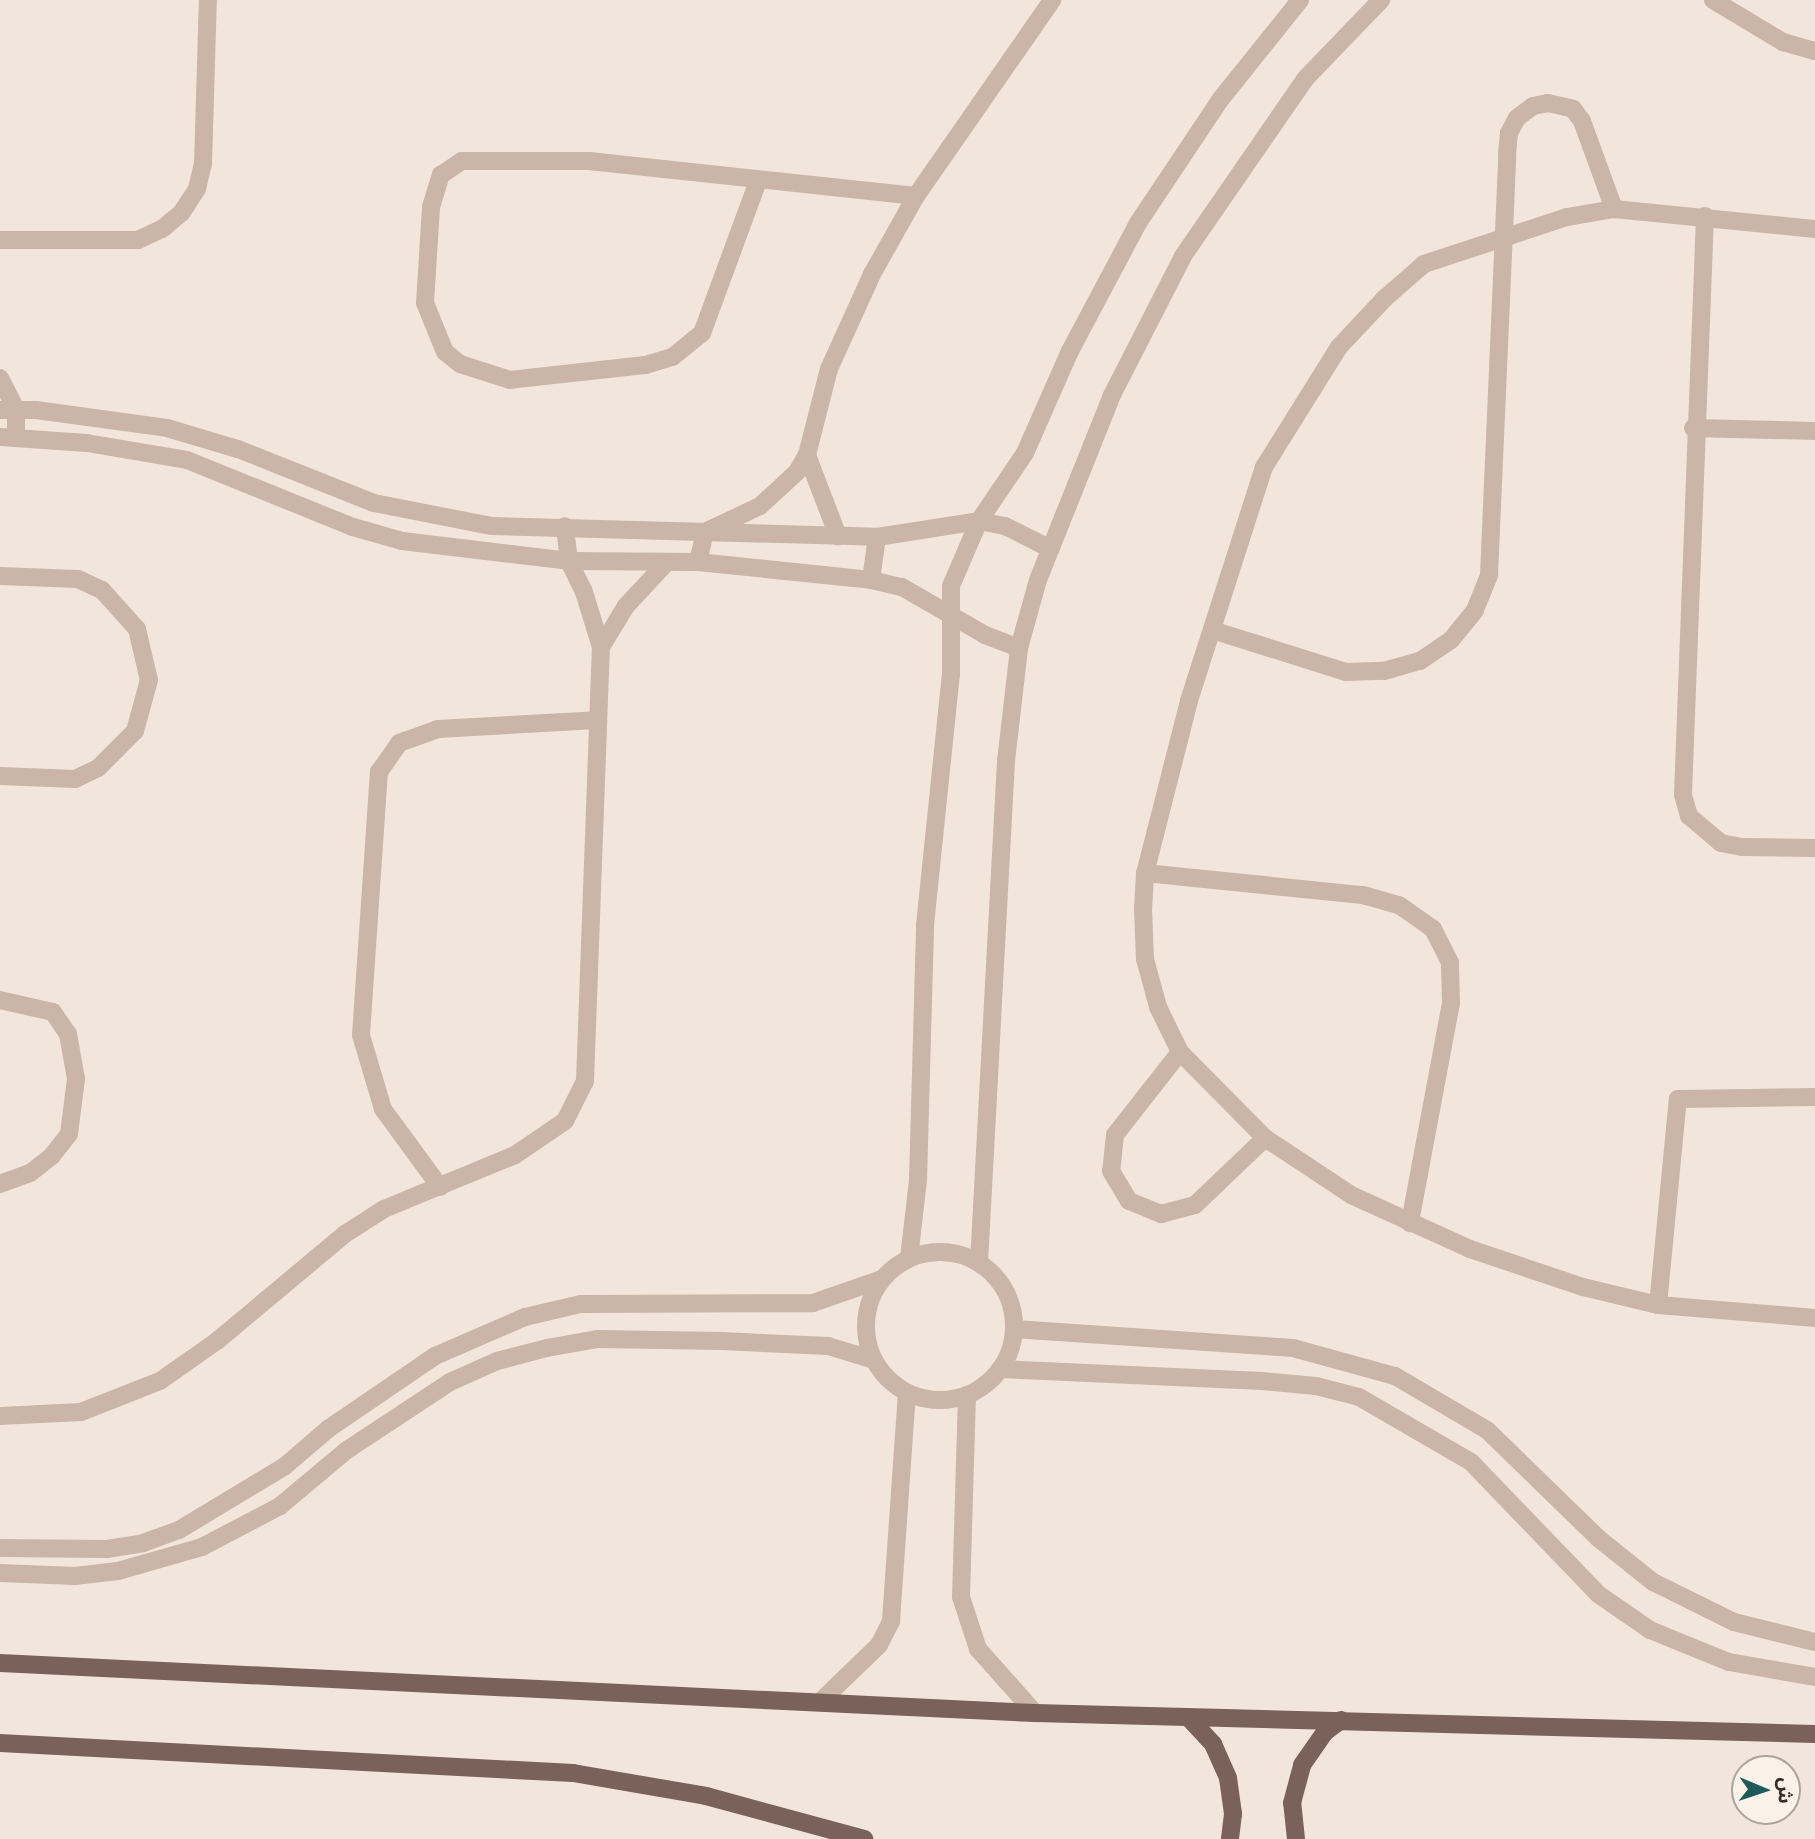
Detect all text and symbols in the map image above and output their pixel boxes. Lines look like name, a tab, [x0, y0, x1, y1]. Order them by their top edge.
north arrow	[1731, 1755, 1801, 1825]
text: ش	[1772, 1777, 1799, 1804]

